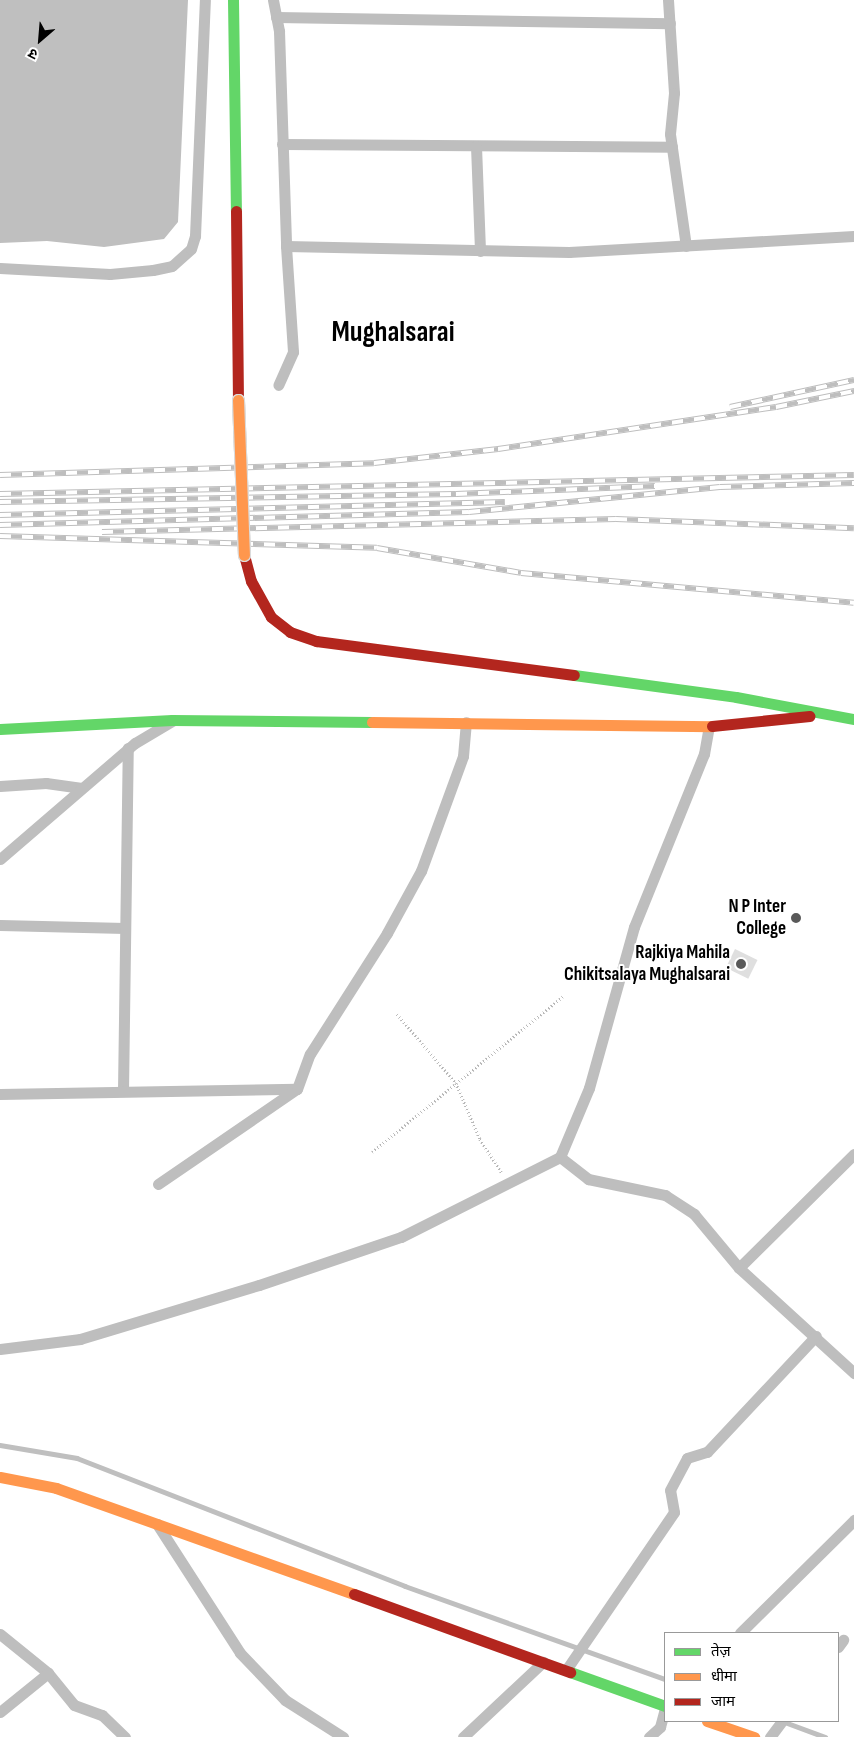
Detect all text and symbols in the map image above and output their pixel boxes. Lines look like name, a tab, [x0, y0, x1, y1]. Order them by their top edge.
north arrow	[15, 15, 65, 65]
text: उ	[25, 44, 40, 63]
district label: Mughalsarai	[331, 316, 455, 350]
place label: N P Inter College	[728, 896, 786, 940]
marker: N P Inter College	[790, 912, 802, 924]
place label: Rajkiya Mahila Chikitsalaya Mughalsarai	[564, 942, 730, 986]
marker: Rajkiya Mahila Chikitsalaya Mughalsarai	[734, 957, 748, 971]
legend	[664, 1632, 839, 1722]
text: तेज़	[711, 1642, 731, 1661]
text: धीमा	[711, 1667, 737, 1686]
text: जाम	[711, 1692, 735, 1711]

